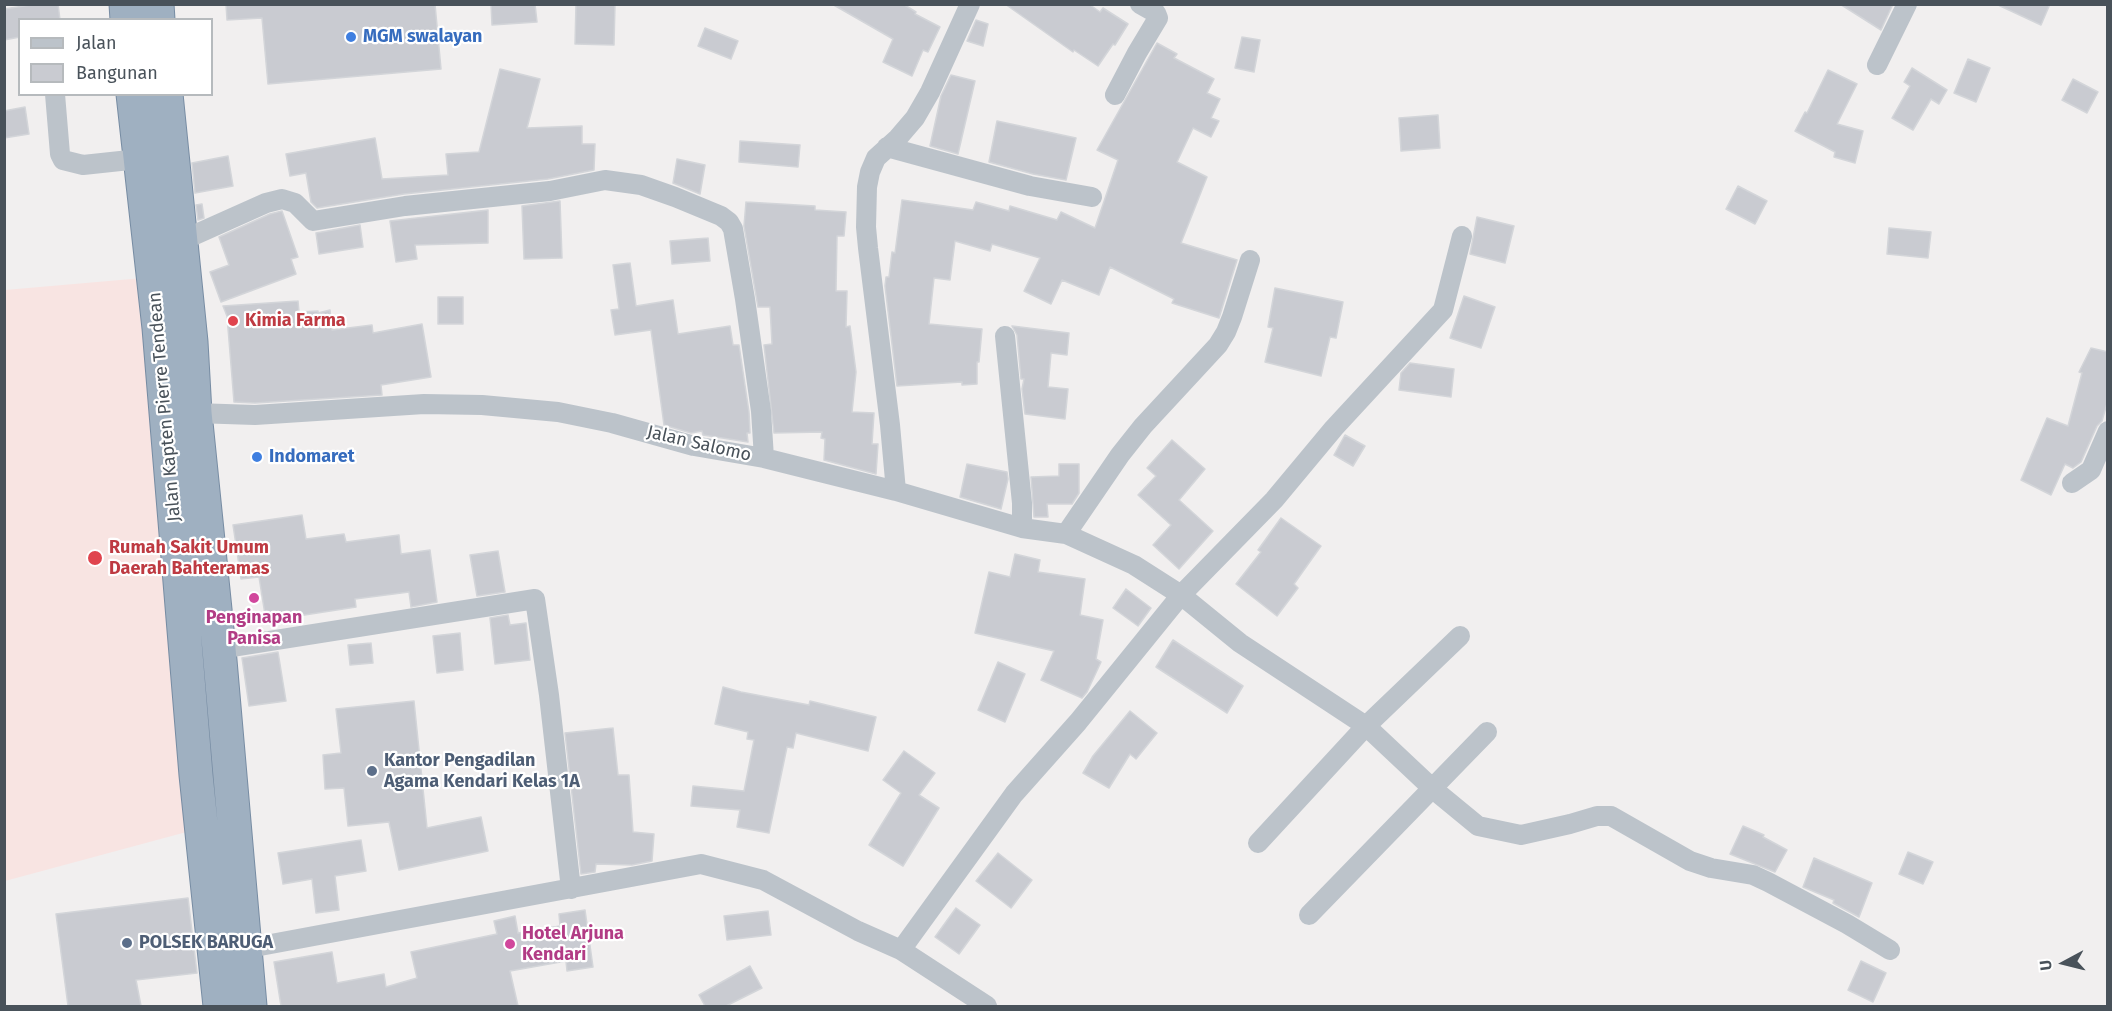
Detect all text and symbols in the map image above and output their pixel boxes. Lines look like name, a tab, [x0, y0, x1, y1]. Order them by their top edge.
legend	[18, 18, 213, 96]
place label: MGM swalayan	[363, 26, 482, 48]
marker: MGM swalayan	[344, 30, 358, 44]
text: Jalan	[76, 32, 117, 54]
text: Bangunan	[76, 62, 158, 84]
street label: Jalan Kapten Pierre Tendean	[144, 291, 186, 523]
place label: Kimia Farma	[245, 310, 346, 332]
marker: Kimia Farma	[226, 314, 240, 328]
street label: Jalan Salomo	[645, 422, 753, 466]
place label: Indomaret	[269, 446, 355, 468]
marker: Indomaret	[250, 450, 264, 464]
place label: Rumah Sakit Umum Daerah Bahteramas	[109, 537, 269, 580]
marker: Rumah Sakit Umum Daerah Bahteramas	[86, 549, 104, 567]
marker: Penginapan Panisa	[247, 591, 261, 605]
place label: Penginapan Panisa	[206, 607, 302, 650]
place label: Kantor Pengadilan Agama Kendari Kelas 1A	[384, 750, 580, 792]
marker: Kantor Pengadilan Agama Kendari Kelas 1A	[365, 764, 379, 778]
place label: Hotel Arjuna Kendari	[522, 923, 624, 966]
place label: POLSEK BARUGA	[139, 932, 273, 954]
north arrow	[2034, 933, 2094, 993]
marker: POLSEK BARUGA	[120, 936, 134, 950]
marker: Hotel Arjuna Kendari	[503, 937, 517, 951]
text: U	[2036, 959, 2056, 972]

